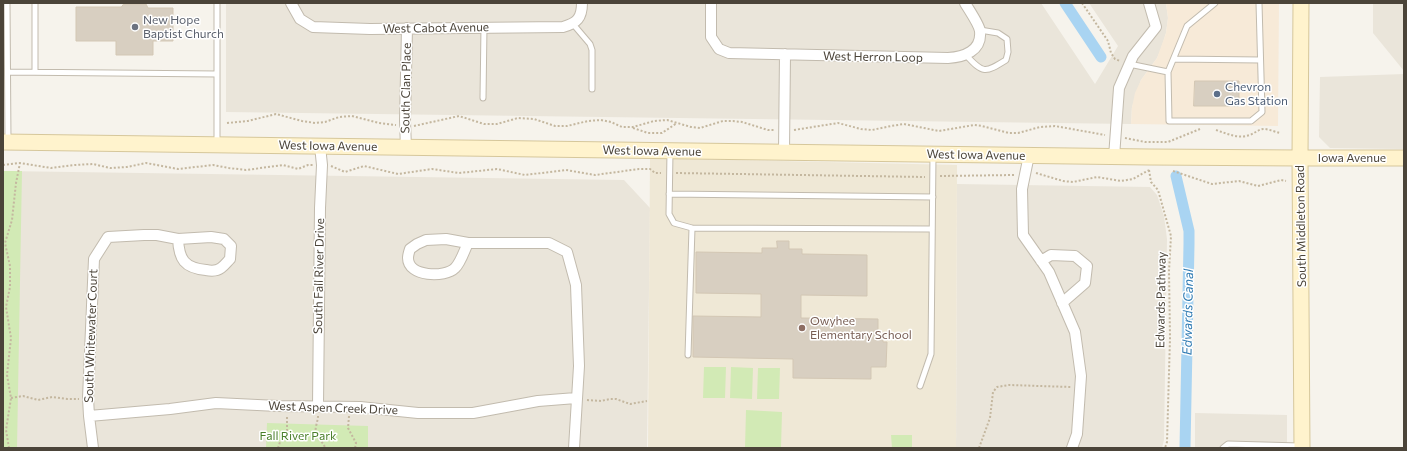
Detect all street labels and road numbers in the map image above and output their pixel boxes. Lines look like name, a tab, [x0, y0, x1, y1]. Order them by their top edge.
street label: West Cabot Avenue	[383, 20, 489, 36]
street label: South Clan Place	[398, 42, 414, 134]
street label: West Herron Loop	[823, 49, 923, 65]
street label: West Iowa Avenue	[279, 138, 377, 154]
street label: West Iowa Avenue	[603, 143, 701, 159]
street label: West Iowa Avenue	[927, 147, 1025, 163]
street label: Iowa Avenue	[1318, 151, 1386, 165]
street label: South Middleton Road	[1293, 165, 1309, 287]
street label: South Fall River Drive	[311, 218, 327, 334]
street label: Edwards Pathway	[1153, 252, 1169, 348]
street label: South Whitewater Court	[81, 269, 101, 403]
street label: West Aspen Creek Drive	[268, 399, 398, 417]

